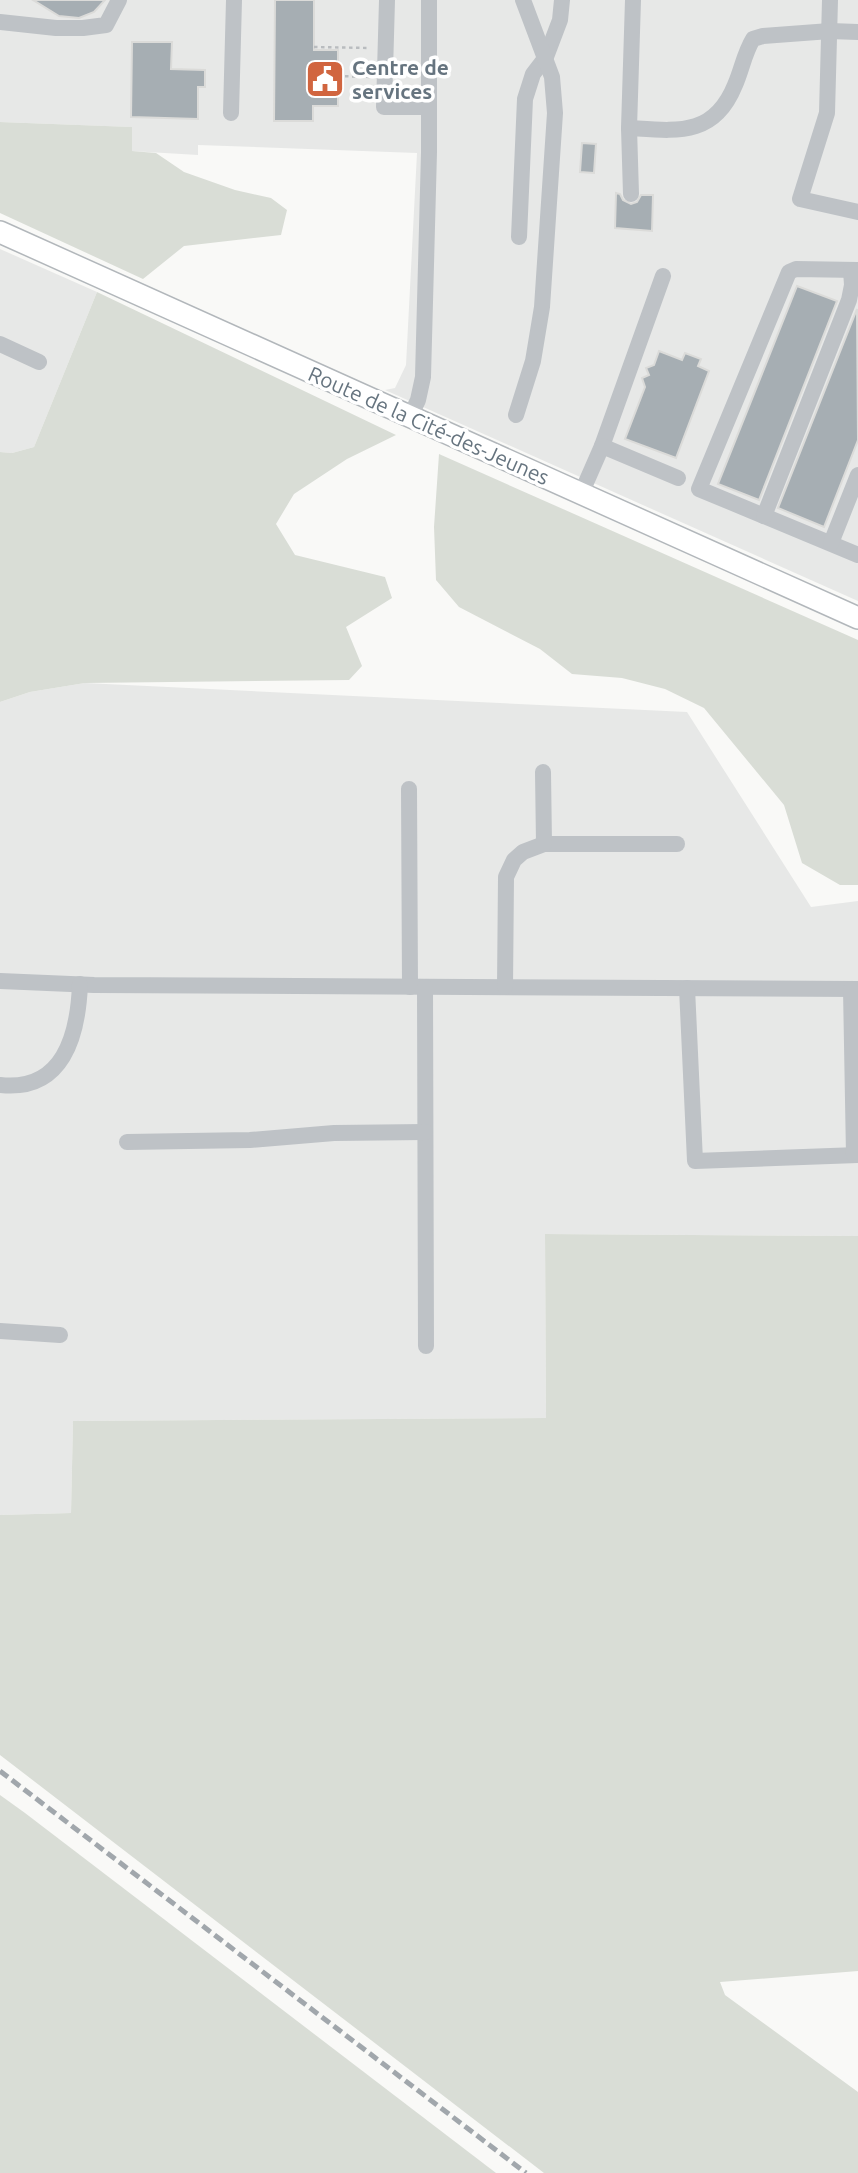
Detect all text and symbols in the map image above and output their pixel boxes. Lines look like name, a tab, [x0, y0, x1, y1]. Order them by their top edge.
place label: Centre de services	[352, 55, 449, 103]
public building icon: Centre de services	[304, 58, 346, 100]
street label: Route de la Cité-des-Jeunes	[305, 361, 553, 489]

